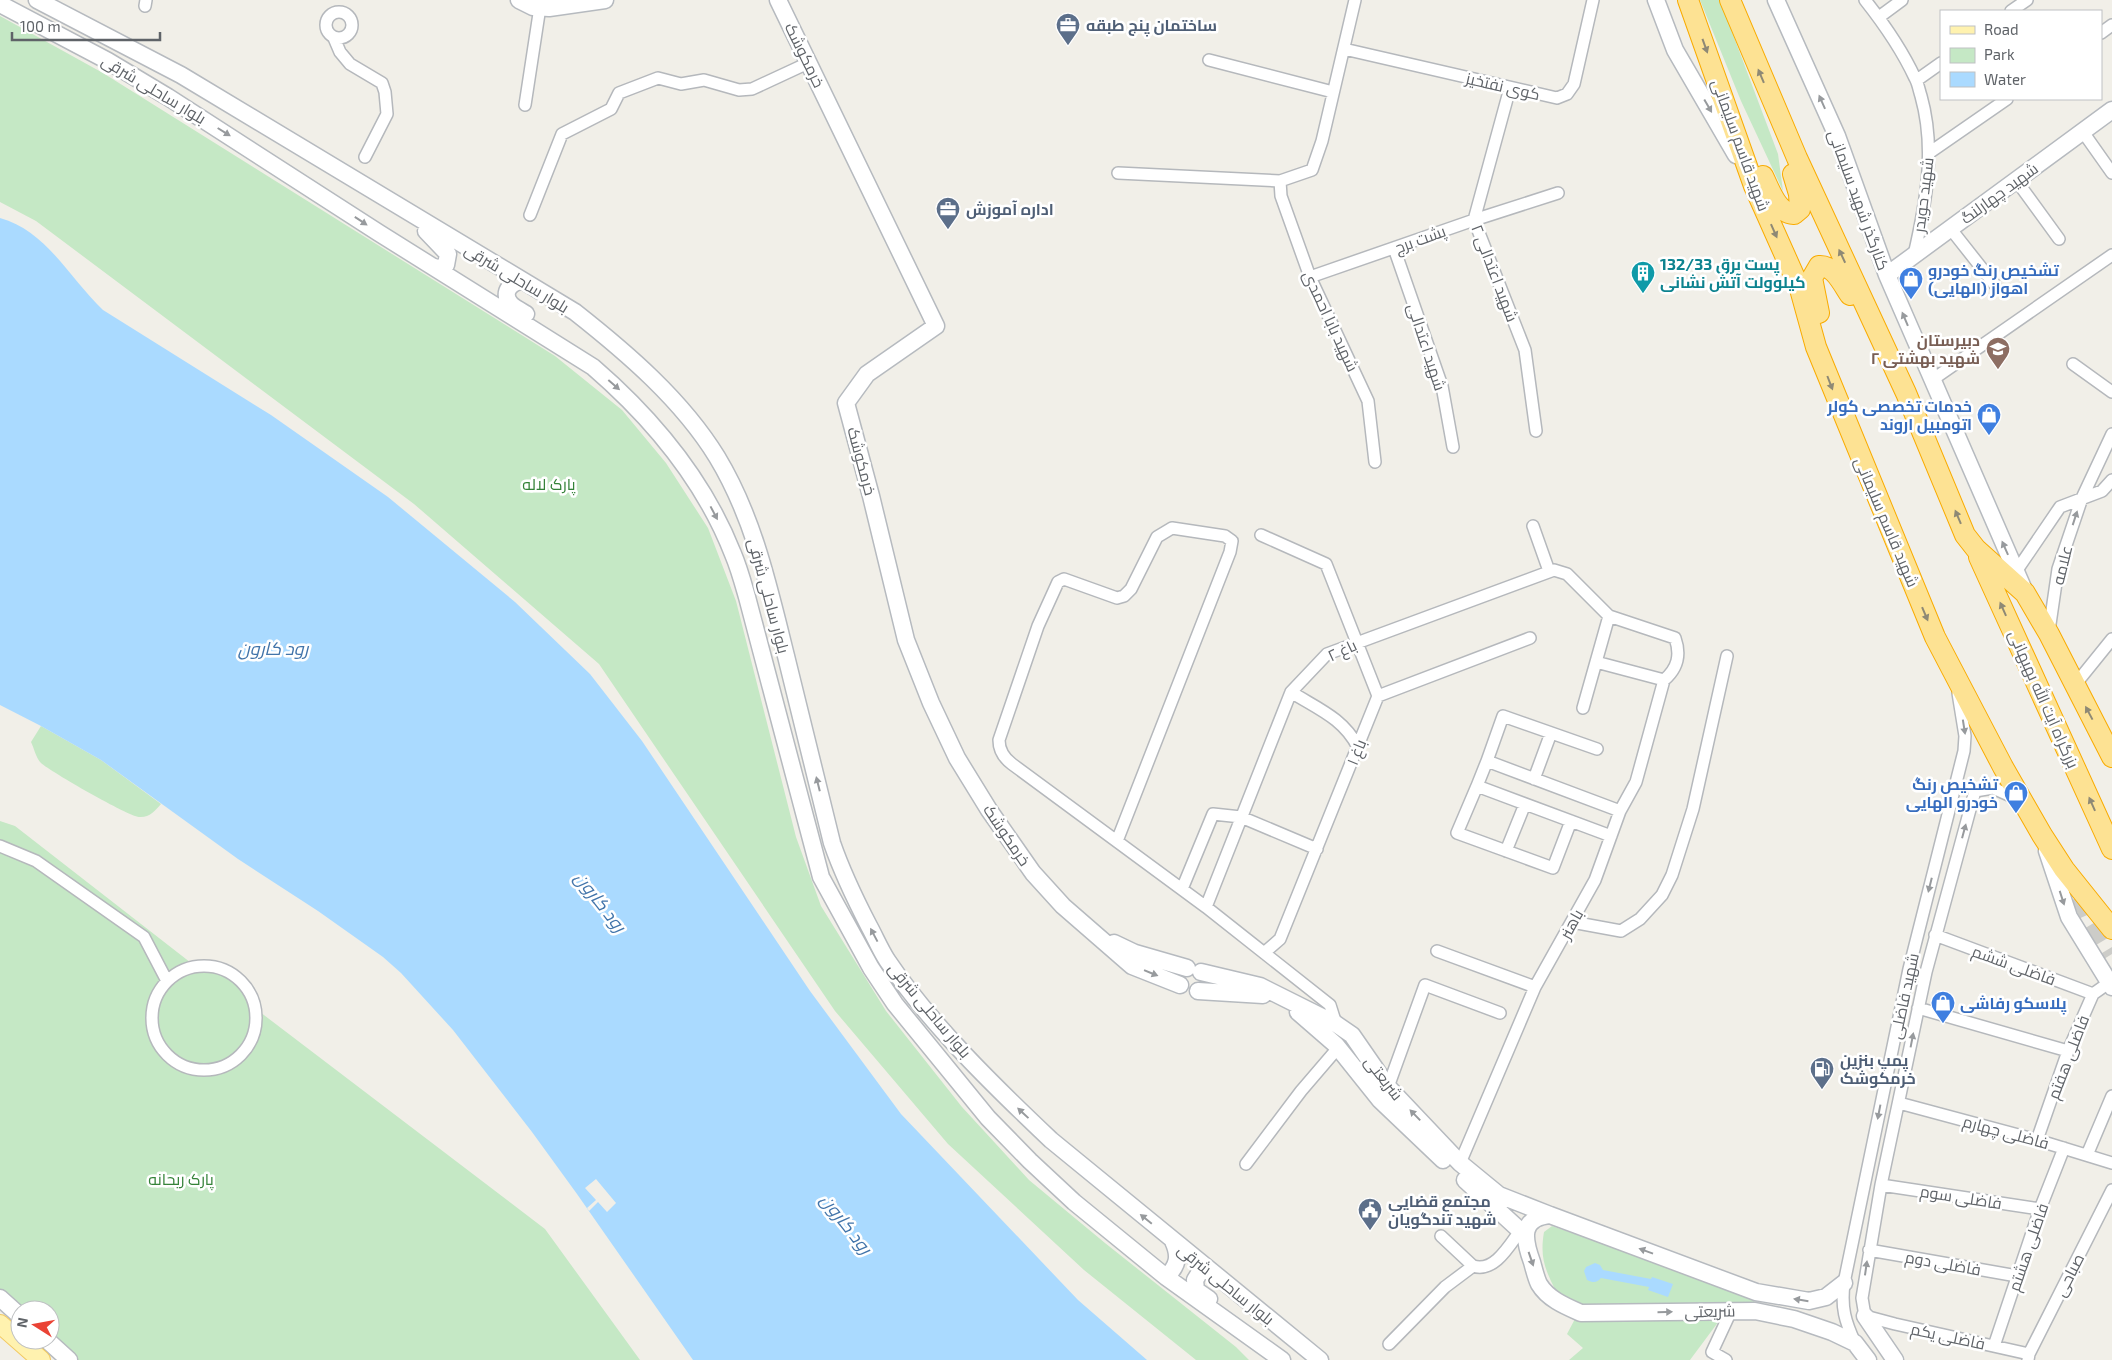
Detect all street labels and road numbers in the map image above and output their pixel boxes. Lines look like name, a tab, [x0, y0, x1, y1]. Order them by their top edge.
street label: خرمکوشک	[781, 19, 829, 91]
street label: بلوار ساحلی شرقی	[98, 50, 210, 129]
street label: کوی نفتخیز	[1463, 68, 1542, 105]
street label: شهید قاسم سلیمانی	[1706, 76, 1774, 215]
street label: کنارگذر شهید سلیمانی	[1823, 127, 1894, 273]
street label: شهید حویدر	[1908, 156, 1939, 235]
street label: شهید چهارلنگ	[1956, 158, 2043, 230]
street label: پشت برج	[1392, 220, 1450, 259]
street label: شهید اعتدالی ۲	[1466, 222, 1523, 325]
street label: بلوار ساحلی شرقی	[461, 239, 573, 318]
street label: شهید بابا احمدی	[1298, 267, 1363, 375]
street label: شهید اعتدالی	[1403, 301, 1450, 393]
street label: خرمکوشک	[843, 425, 881, 497]
street label: شهید قاسم سلیمانی	[1849, 454, 1923, 591]
street label: بلوار ساحلی شرقی	[743, 536, 794, 656]
street label: علامه	[2047, 543, 2076, 586]
street label: بزرگراه آیت الله بهبهانی	[2004, 627, 2083, 772]
street label: باغ ۲	[1324, 635, 1361, 667]
street label: باغ ۱	[1342, 736, 1372, 769]
street label: خرمکوشک	[979, 800, 1035, 870]
street label: باهنر	[1554, 905, 1587, 943]
street label: فاضلی ششم	[1969, 941, 2059, 991]
street label: شهید فاضلی	[1885, 951, 1924, 1041]
street label: بلوار ساحلی شرقی	[884, 958, 976, 1062]
street label: فاضلی هفتم	[2043, 1012, 2095, 1103]
street label: شریعتی	[1360, 1052, 1408, 1105]
street label: فاضلی چهارم	[1960, 1111, 2051, 1155]
street label: فاضلی سوم	[1918, 1181, 2003, 1215]
street label: فاضلی هشتم	[2004, 1200, 2054, 1294]
street label: بلوار ساحلی شرقی	[1173, 1239, 1278, 1330]
street label: فاضلی دوم	[1903, 1246, 1982, 1281]
street label: صباحی	[2050, 1250, 2089, 1300]
street label: شریعتی	[1684, 1301, 1736, 1322]
street label: فاضلی یکم	[1909, 1318, 1987, 1356]

